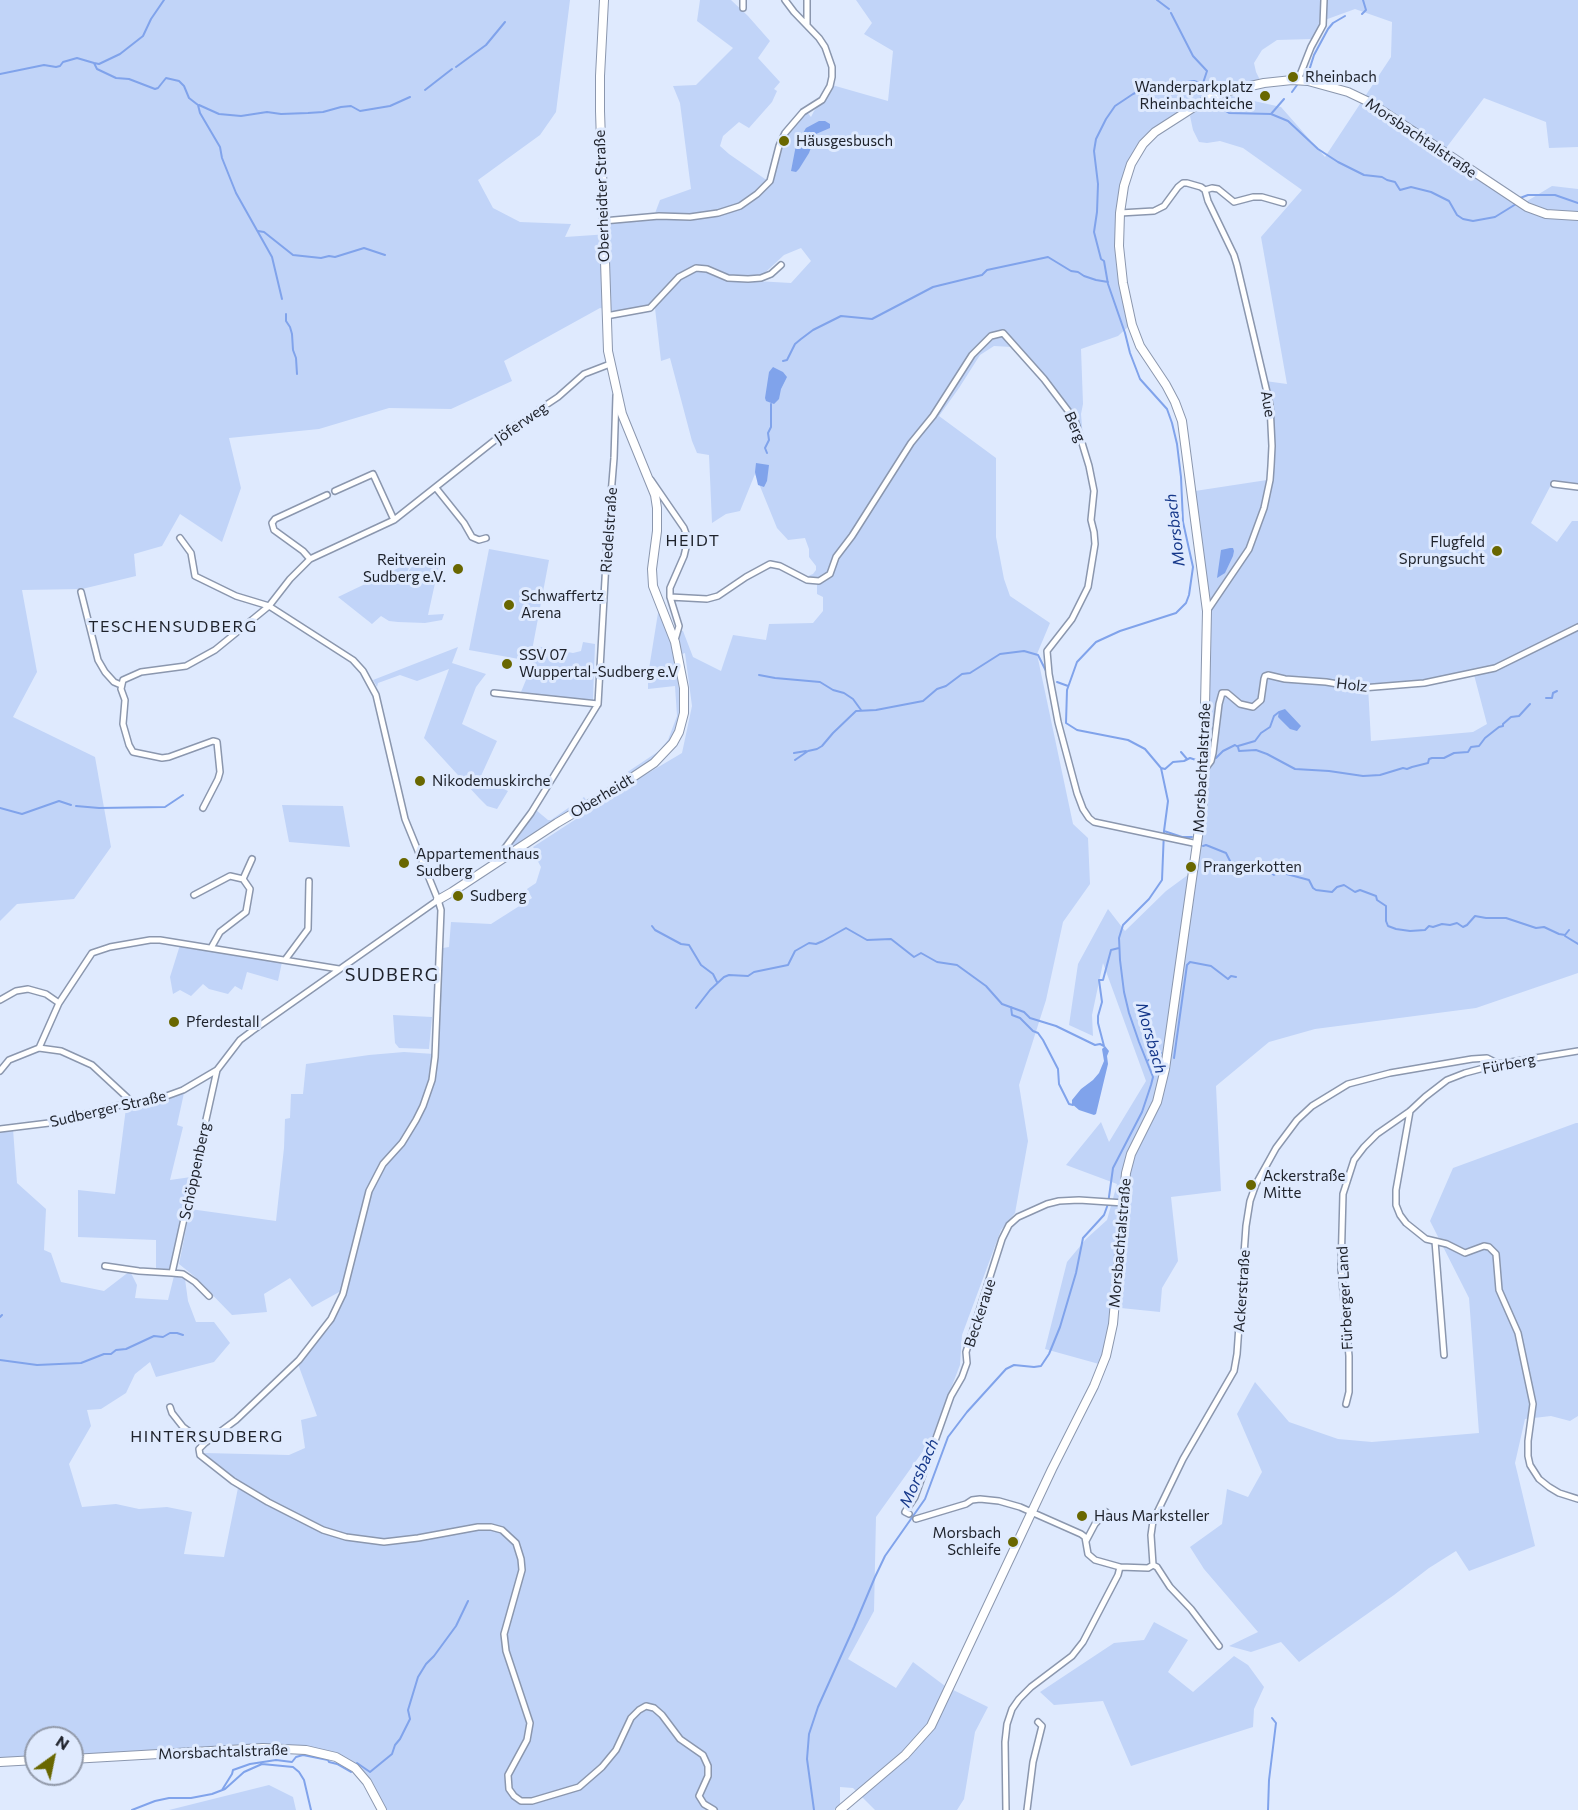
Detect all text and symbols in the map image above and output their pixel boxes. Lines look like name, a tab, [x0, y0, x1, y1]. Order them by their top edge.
place label: Rheinbach	[1305, 68, 1377, 86]
marker: Rheinbach	[1286, 70, 1300, 84]
place label: Wanderparkplatz Rheinbachteiche	[1135, 78, 1253, 113]
marker: Wanderparkplatz Rheinbachteiche	[1258, 89, 1272, 103]
street label: Morsbachtalstraße	[1362, 94, 1480, 182]
street label: Oberheidter Straße	[591, 130, 613, 262]
place label: Häusgesbusch	[796, 132, 893, 150]
marker: Häusgesbusch	[777, 134, 791, 148]
street label: Aue	[1257, 389, 1279, 419]
street label: Jöferweg	[491, 398, 551, 448]
street label: Berg	[1060, 409, 1090, 445]
street label: Riedelstraße	[597, 487, 621, 573]
water label: Morsbach	[1161, 493, 1189, 567]
district label: HEIDT	[666, 531, 720, 551]
place label: Flugfeld Sprungsucht	[1399, 533, 1485, 568]
marker: Flugfeld Sprungsucht	[1490, 544, 1504, 558]
place label: Reitverein Sudberg e.V.	[363, 551, 446, 586]
marker: Reitverein Sudberg e.V.	[451, 562, 465, 576]
place label: Schwaffertz Arena	[521, 587, 604, 622]
marker: Schwaffertz Arena	[502, 598, 516, 612]
district label: TESCHENSUDBERG	[88, 617, 258, 637]
place label: SSV 07 Wuppertal-Sudberg e.V	[519, 646, 678, 681]
marker: SSV 07 Wuppertal-Sudberg e.V	[500, 657, 514, 671]
street label: Holz	[1335, 674, 1369, 696]
street label: Morsbachtalstraße	[1190, 703, 1214, 833]
street label: Oberheidt	[567, 770, 637, 822]
place label: Nikodemuskirche	[432, 772, 550, 790]
marker: Nikodemuskirche	[413, 774, 427, 788]
place label: Appartementhaus Sudberg	[416, 845, 539, 880]
marker: Appartementhaus Sudberg	[397, 856, 411, 870]
place label: Prangerkotten	[1203, 858, 1302, 876]
marker: Prangerkotten	[1184, 860, 1198, 874]
place label: Sudberg	[470, 887, 527, 905]
marker: Sudberg	[451, 889, 465, 903]
district label: SUDBERG	[345, 964, 439, 986]
water label: Morsbach	[1132, 1000, 1170, 1076]
place label: Pferdestall	[186, 1013, 260, 1031]
marker: Pferdestall	[167, 1015, 181, 1029]
street label: Fürberg	[1481, 1050, 1537, 1078]
street label: Sudberger Straße	[48, 1087, 168, 1131]
street label: Schöppenberg	[176, 1121, 214, 1221]
place label: Ackerstraße Mitte	[1263, 1167, 1345, 1202]
street label: Morsbachtalstraße	[1105, 1177, 1135, 1309]
marker: Ackerstraße Mitte	[1244, 1178, 1258, 1192]
street label: Fürberger Land	[1333, 1246, 1357, 1350]
street label: Ackerstraße	[1230, 1249, 1254, 1333]
street label: Beckeraue	[961, 1277, 999, 1349]
district label: HINTERSUDBERG	[130, 1427, 284, 1447]
water label: Morsbach	[895, 1436, 943, 1510]
place label: Haus Marksteller	[1094, 1507, 1210, 1525]
marker: Haus Marksteller	[1075, 1509, 1089, 1523]
place label: Morsbach Schleife	[932, 1524, 1001, 1559]
marker: Morsbach Schleife	[1006, 1535, 1020, 1549]
north arrow	[24, 1726, 84, 1786]
text: N	[53, 1731, 73, 1753]
street label: Morsbachtalstraße	[158, 1741, 288, 1763]

